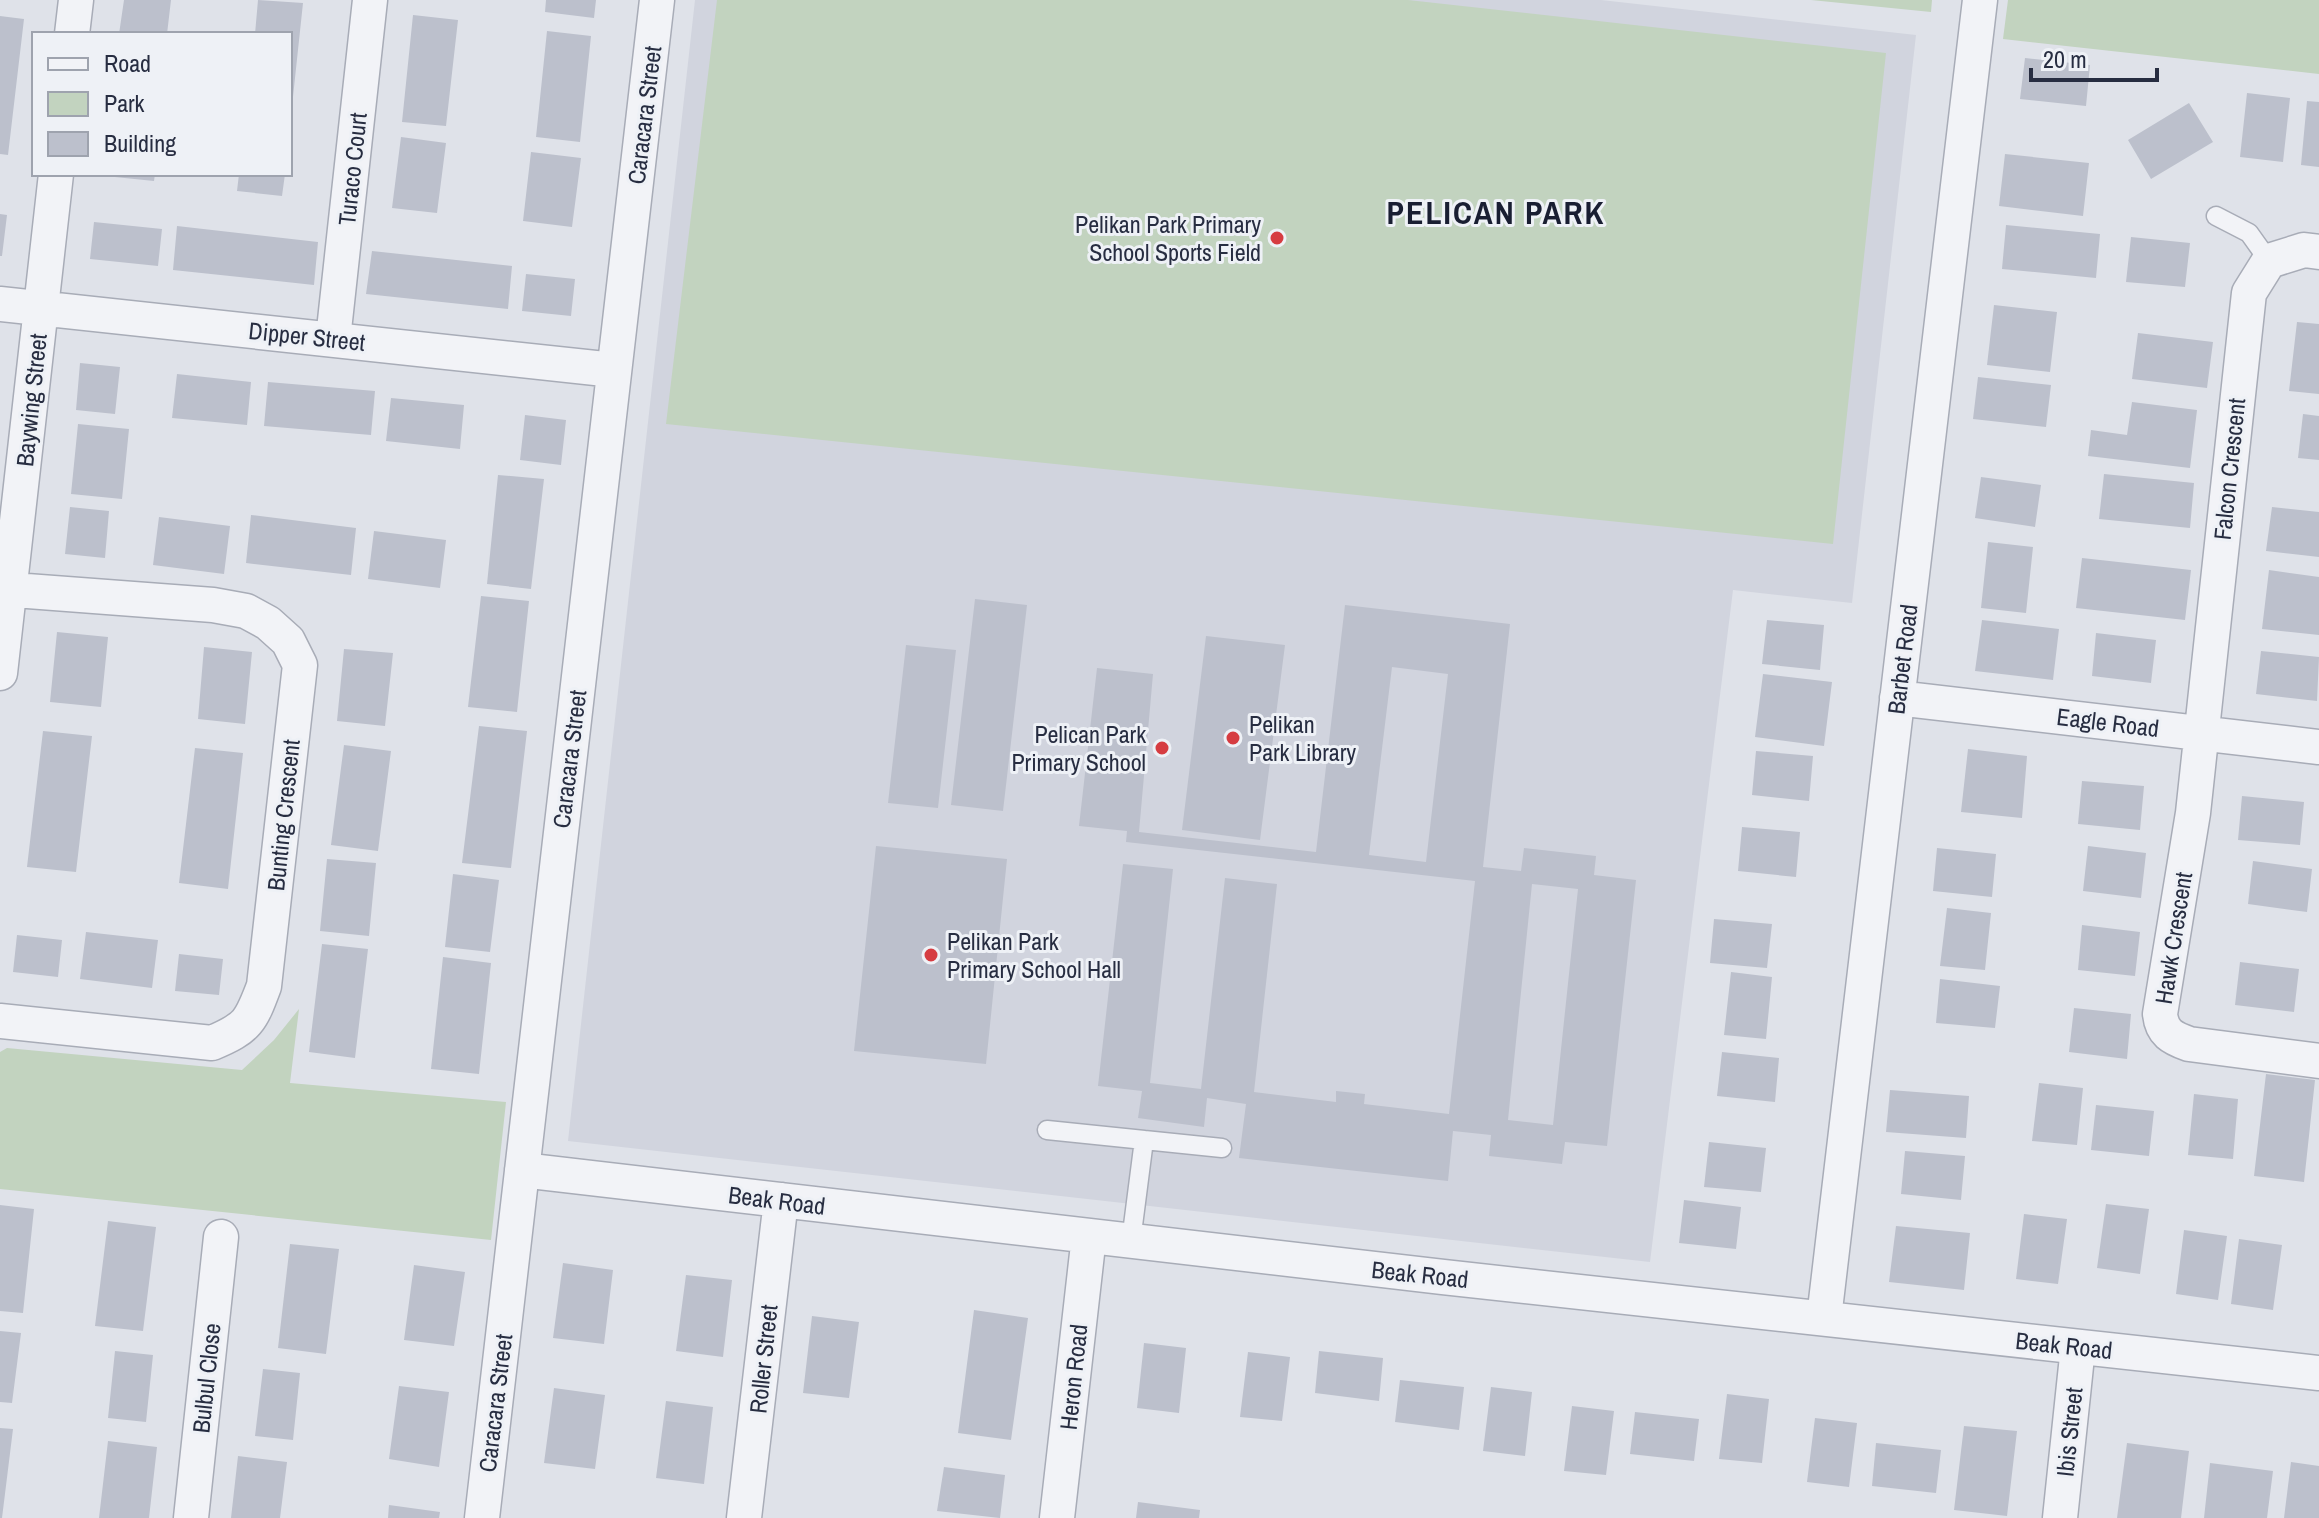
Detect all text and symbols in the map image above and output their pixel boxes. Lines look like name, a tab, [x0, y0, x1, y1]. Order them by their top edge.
legend	[32, 32, 292, 176]
scale bar	[2031, 32, 2157, 82]
text: 20 m	[2043, 43, 2087, 75]
street label: Caracara Street	[620, 44, 668, 186]
text: Road	[104, 47, 151, 79]
text: Park	[104, 87, 145, 119]
street label: Turaco Court	[330, 111, 374, 227]
text: Building	[104, 127, 176, 159]
district label: PELICAN PARK	[1387, 191, 1605, 234]
place label: Pelikan Park Primary School Sports Field	[1075, 208, 1261, 268]
marker: Pelikan Park Primary School Sports Field	[1268, 229, 1286, 247]
street label: Dipper Street	[247, 314, 367, 358]
street label: Baywing Street	[8, 331, 54, 468]
street label: Falcon Crescent	[2206, 396, 2252, 541]
street label: Barbet Road	[1879, 602, 1925, 716]
street label: Caracara Street	[545, 688, 593, 830]
street label: Eagle Road	[2055, 700, 2161, 744]
place label: Pelikan Park Library	[1249, 708, 1356, 768]
place label: Pelican Park Primary School	[1011, 718, 1146, 778]
marker: Pelikan Park Library	[1224, 729, 1242, 747]
street label: Bunting Crescent	[259, 737, 307, 892]
marker: Pelican Park Primary School	[1153, 739, 1171, 757]
street label: Hawk Crescent	[2147, 869, 2199, 1006]
place label: Pelikan Park Primary School Hall	[947, 925, 1121, 985]
marker: Pelikan Park Primary School Hall	[922, 946, 940, 964]
street label: Beak Road	[727, 1178, 827, 1222]
street label: Beak Road	[1370, 1253, 1470, 1295]
street label: Roller Street	[741, 1302, 785, 1415]
street label: Bulbul Close	[184, 1321, 228, 1435]
street label: Heron Road	[1052, 1323, 1094, 1431]
street label: Beak Road	[2014, 1324, 2114, 1366]
street label: Caracara Street	[471, 1332, 519, 1474]
street label: Ibis Street	[2048, 1385, 2090, 1478]

